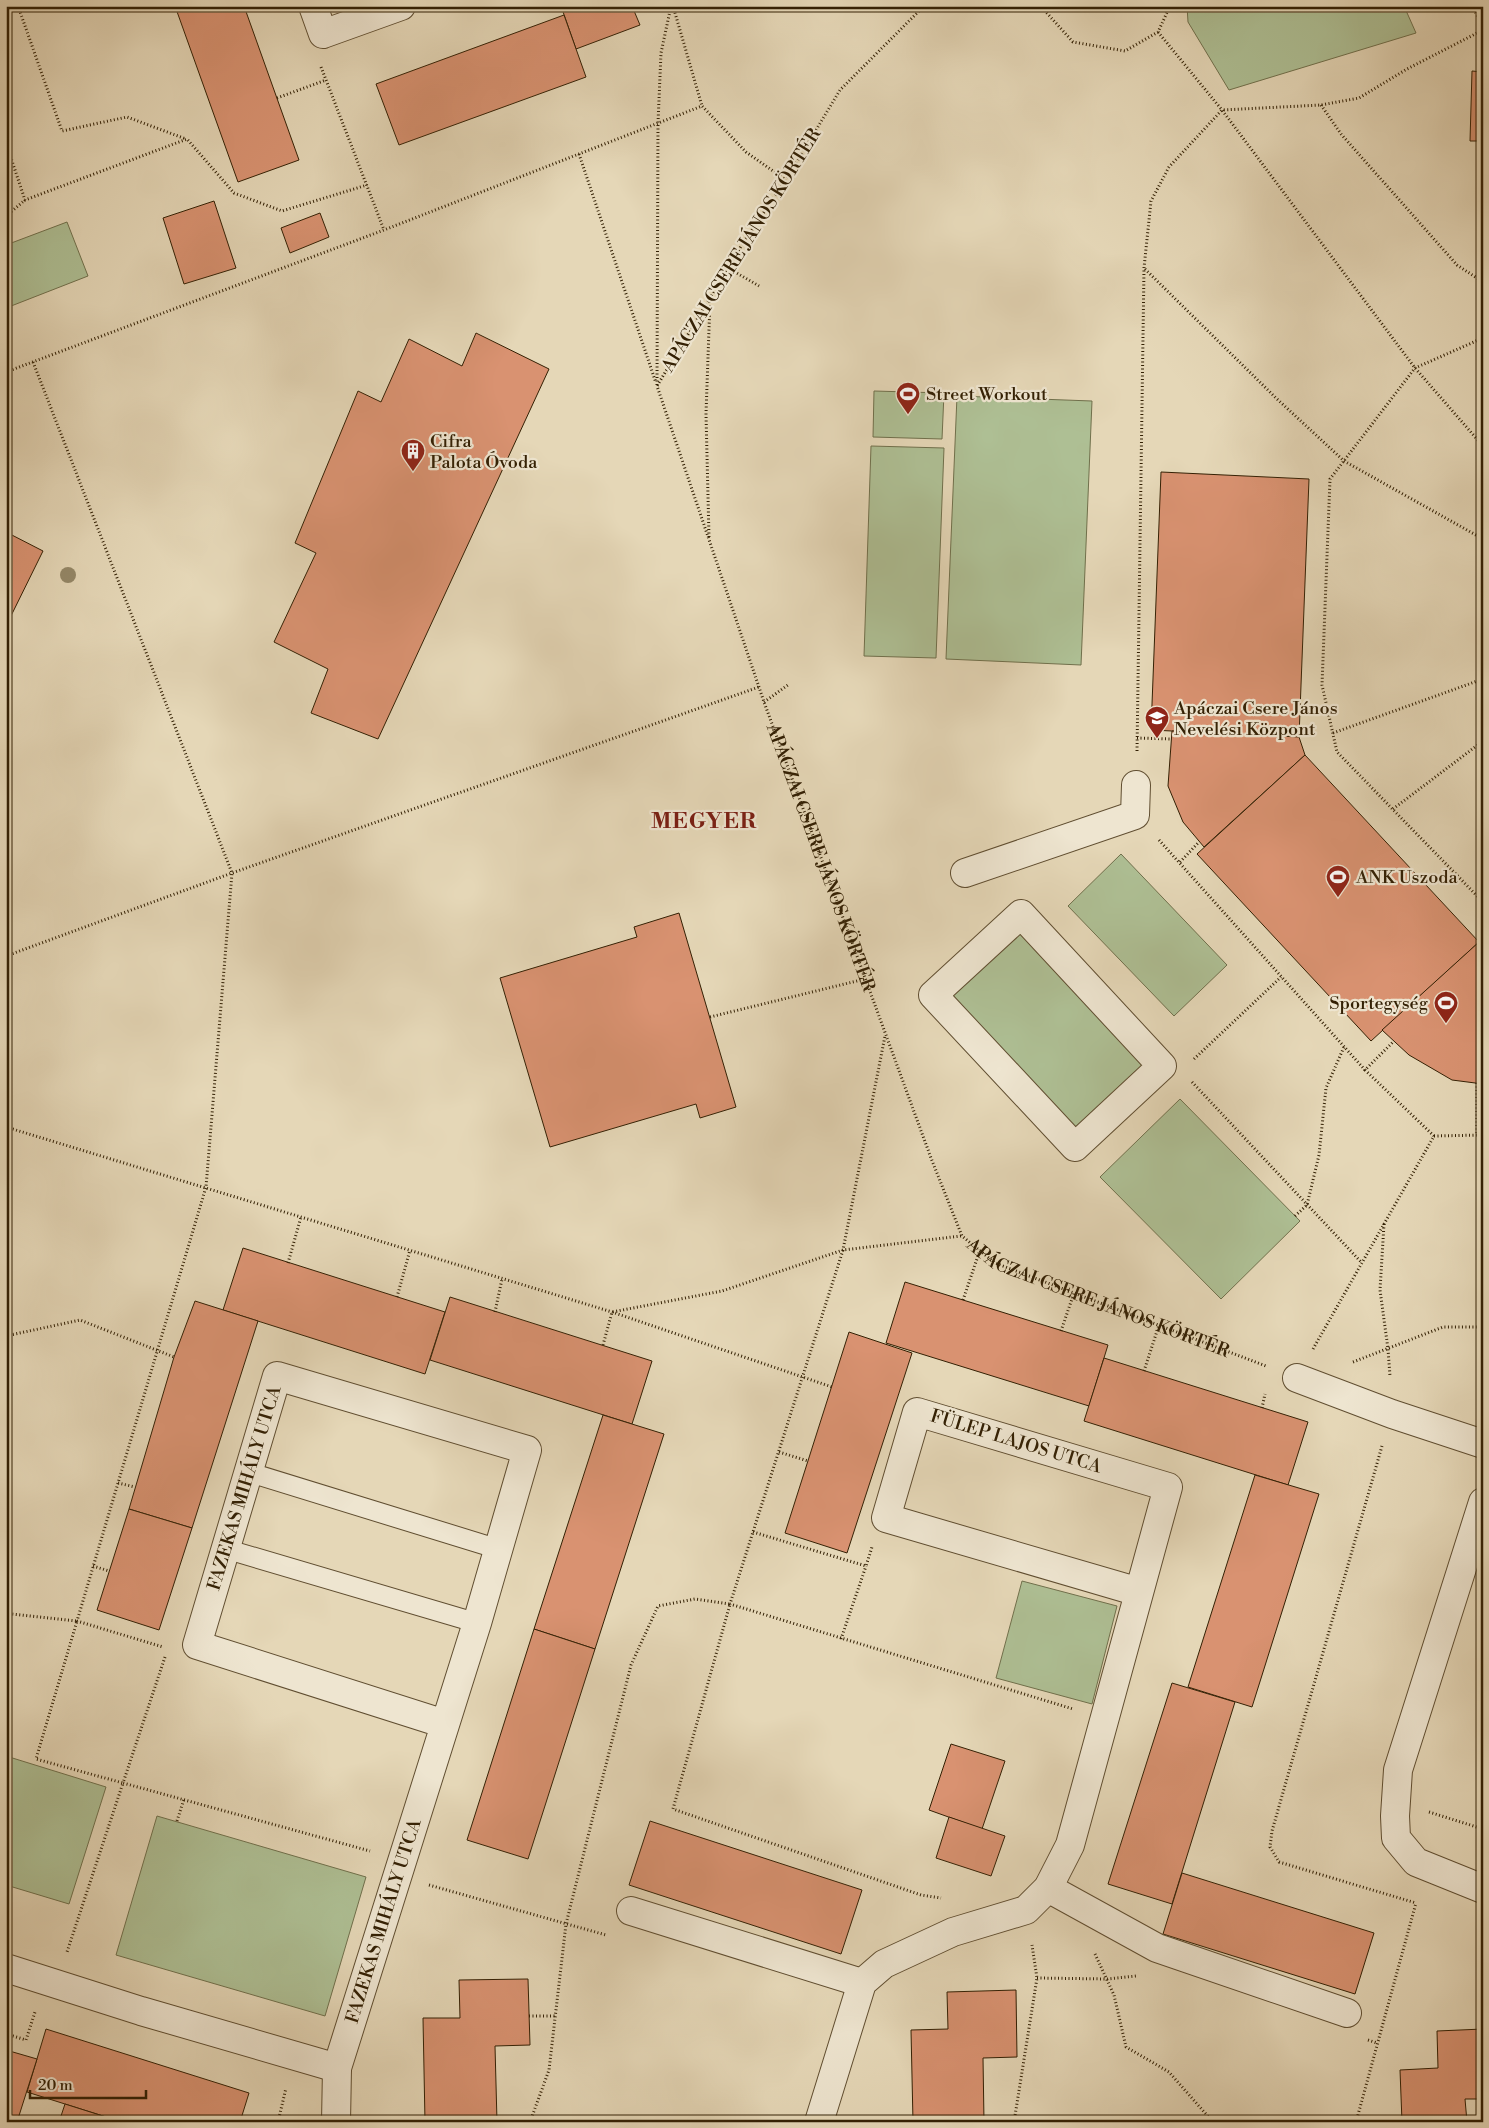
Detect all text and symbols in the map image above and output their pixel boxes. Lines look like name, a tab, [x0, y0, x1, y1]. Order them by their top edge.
street label: APÁCZAI CSERE JÁNOS KÖRTÉR	[656, 124, 826, 377]
sports icon: Street Workout	[895, 381, 921, 415]
place label: Street Workout	[926, 383, 1048, 406]
place label: Cifra Palota Óvoda	[430, 430, 538, 474]
building icon: Cifra Palota Óvoda	[400, 438, 426, 472]
place label: Apáczai Csere János Nevelési Központ	[1173, 697, 1338, 741]
school or university icon: Apáczai Csere János Nevelési Központ	[1144, 705, 1170, 739]
street label: APÁCZAI CSERE JÁNOS KÖRTÉR	[761, 720, 880, 995]
district label: MEGYER	[651, 808, 757, 835]
sports icon: ANK Uszoda	[1325, 864, 1351, 898]
place label: ANK Uszoda	[1355, 866, 1458, 889]
sports icon: Sportegység	[1433, 990, 1459, 1024]
place label: Sportegység	[1329, 992, 1429, 1015]
street label: APÁCZAI CSERE JÁNOS KÖRTÉR	[961, 1233, 1233, 1363]
street label: FAZEKAS MIHÁLY UTCA	[202, 1382, 287, 1593]
street label: FÜLEP LAJOS UTCA	[927, 1404, 1105, 1479]
street label: FAZEKAS MIHÁLY UTCA	[341, 1816, 427, 2026]
scale bar	[30, 2068, 146, 2100]
text: 20 m	[38, 2076, 73, 2095]

